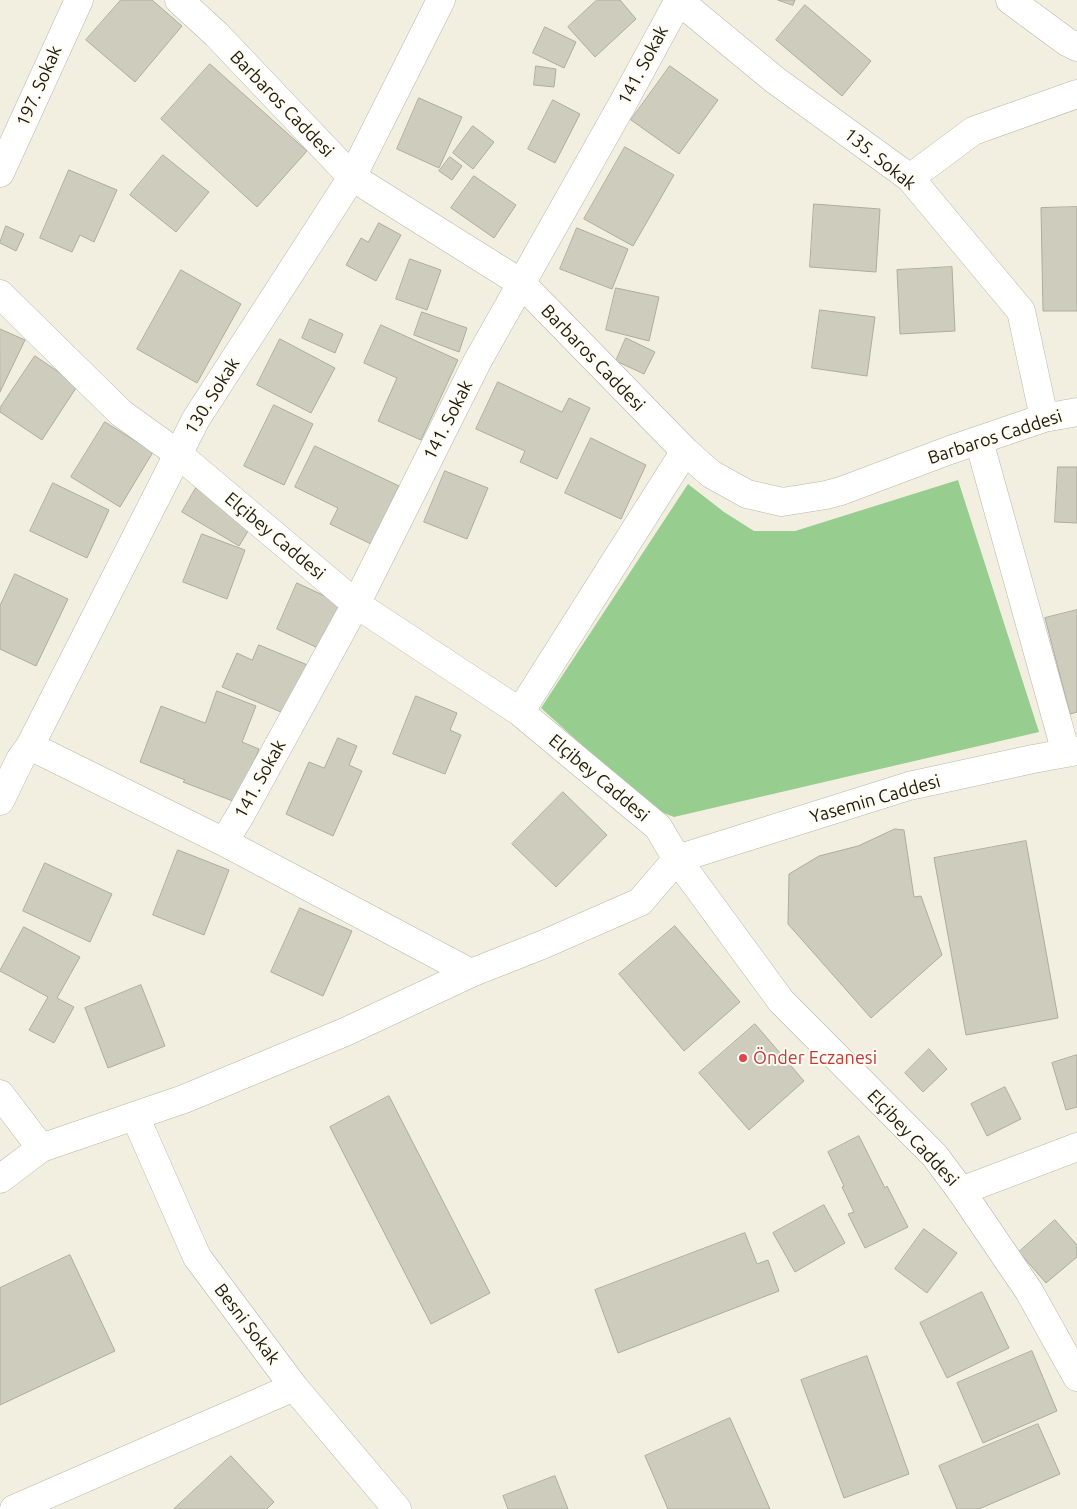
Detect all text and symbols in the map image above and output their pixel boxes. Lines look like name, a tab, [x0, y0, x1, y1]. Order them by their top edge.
street label: 141. Sokak	[613, 22, 673, 108]
street label: 197. Sokak	[12, 42, 66, 130]
street label: Barbaros Caddesi	[226, 46, 338, 162]
street label: 135. Sokak	[840, 123, 920, 195]
street label: Barbaros Caddesi	[537, 300, 649, 416]
street label: 130. Sokak	[180, 354, 244, 438]
street label: 141. Sokak	[419, 377, 477, 463]
street label: Barbaros Caddesi	[925, 405, 1065, 469]
street label: Elçibey Caddesi	[220, 488, 330, 584]
street label: Elçibey Caddesi	[544, 730, 654, 826]
street label: 141. Sokak	[230, 736, 290, 822]
street label: Yasemin Caddesi	[807, 770, 943, 828]
place label: Önder Eczanesi	[753, 1047, 877, 1069]
marker: Önder Eczanesi	[737, 1052, 749, 1064]
street label: Elçibey Caddesi	[863, 1085, 963, 1191]
street label: Besni Sokak	[210, 1279, 284, 1369]

